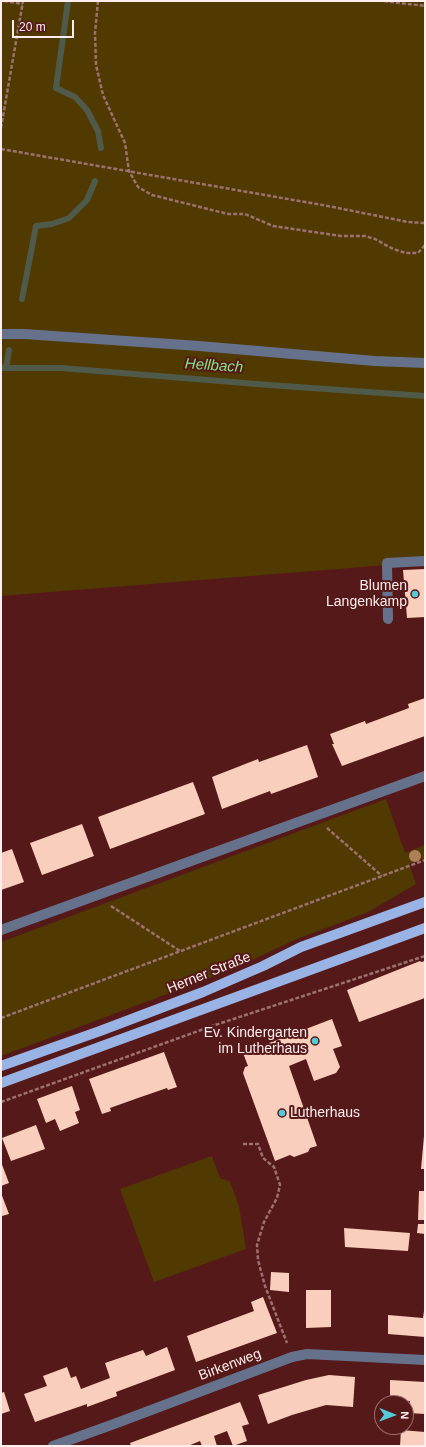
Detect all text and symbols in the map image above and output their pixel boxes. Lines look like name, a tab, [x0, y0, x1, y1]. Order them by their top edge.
scale bar	[14, 12, 76, 38]
text: 20 m	[19, 20, 46, 34]
water label: Hellbach	[184, 355, 244, 377]
place label: Blumen Langenkamp	[326, 578, 407, 610]
marker: Blumen Langenkamp	[410, 589, 420, 599]
street label: Herner Straße	[165, 949, 253, 997]
place label: Ev. Kindergarten im Lutherhaus	[204, 1025, 307, 1058]
marker: Ev. Kindergarten im Lutherhaus	[310, 1036, 320, 1046]
place label: Lutherhaus	[290, 1105, 360, 1121]
marker: Lutherhaus	[277, 1108, 287, 1118]
street label: Birkenweg	[196, 1345, 264, 1385]
north arrow	[374, 1395, 414, 1435]
text: N	[399, 1411, 411, 1419]

